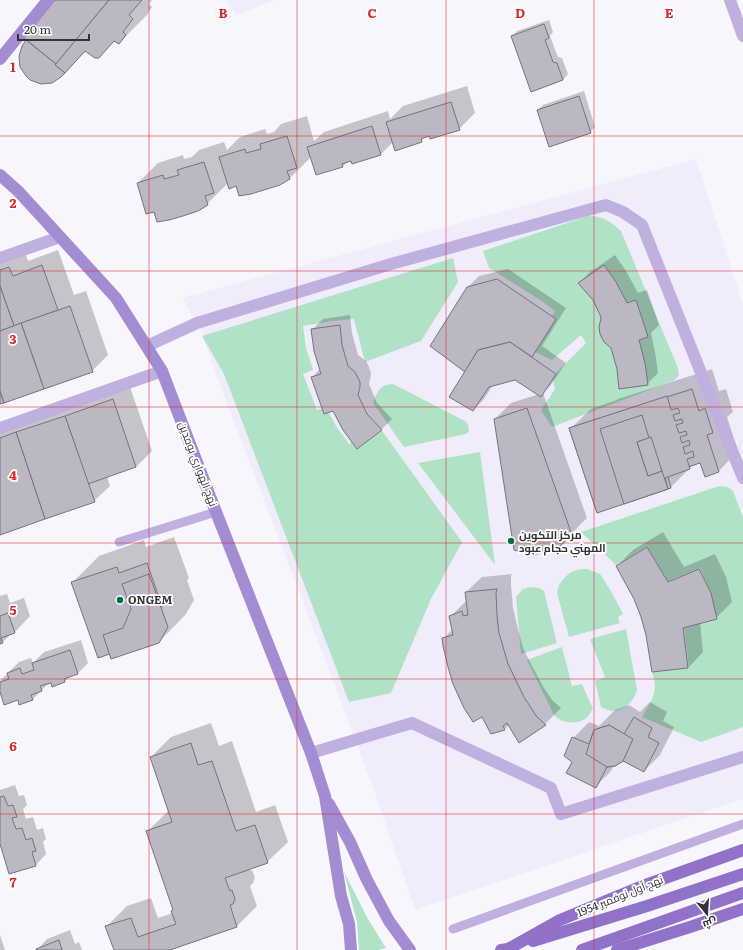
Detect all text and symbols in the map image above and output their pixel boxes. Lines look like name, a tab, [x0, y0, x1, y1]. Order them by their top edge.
text: B	[219, 3, 228, 22]
text: C	[367, 3, 377, 22]
text: D	[515, 3, 525, 22]
text: E	[665, 3, 674, 22]
scale bar	[18, 16, 89, 42]
text: 20 m	[24, 20, 51, 38]
text: 1	[10, 57, 16, 76]
text: 2	[10, 193, 17, 212]
text: 3	[9, 329, 17, 348]
street label: نهج الهواري بومدين	[174, 419, 222, 509]
text: 4	[9, 465, 17, 484]
place label: مركز التكوين المهني حجام عبود	[519, 526, 606, 558]
marker: مركز التكوين المهني حجام عبود	[506, 536, 516, 546]
place label: ONGEM	[128, 591, 172, 607]
marker: ONGEM	[115, 595, 125, 605]
text: 5	[9, 600, 17, 619]
text: 6	[9, 736, 17, 755]
street label: نهج أول نوفمبر 1954	[574, 870, 666, 921]
text: 7	[9, 872, 17, 891]
north arrow	[687, 894, 727, 934]
text: ش	[701, 915, 720, 934]

